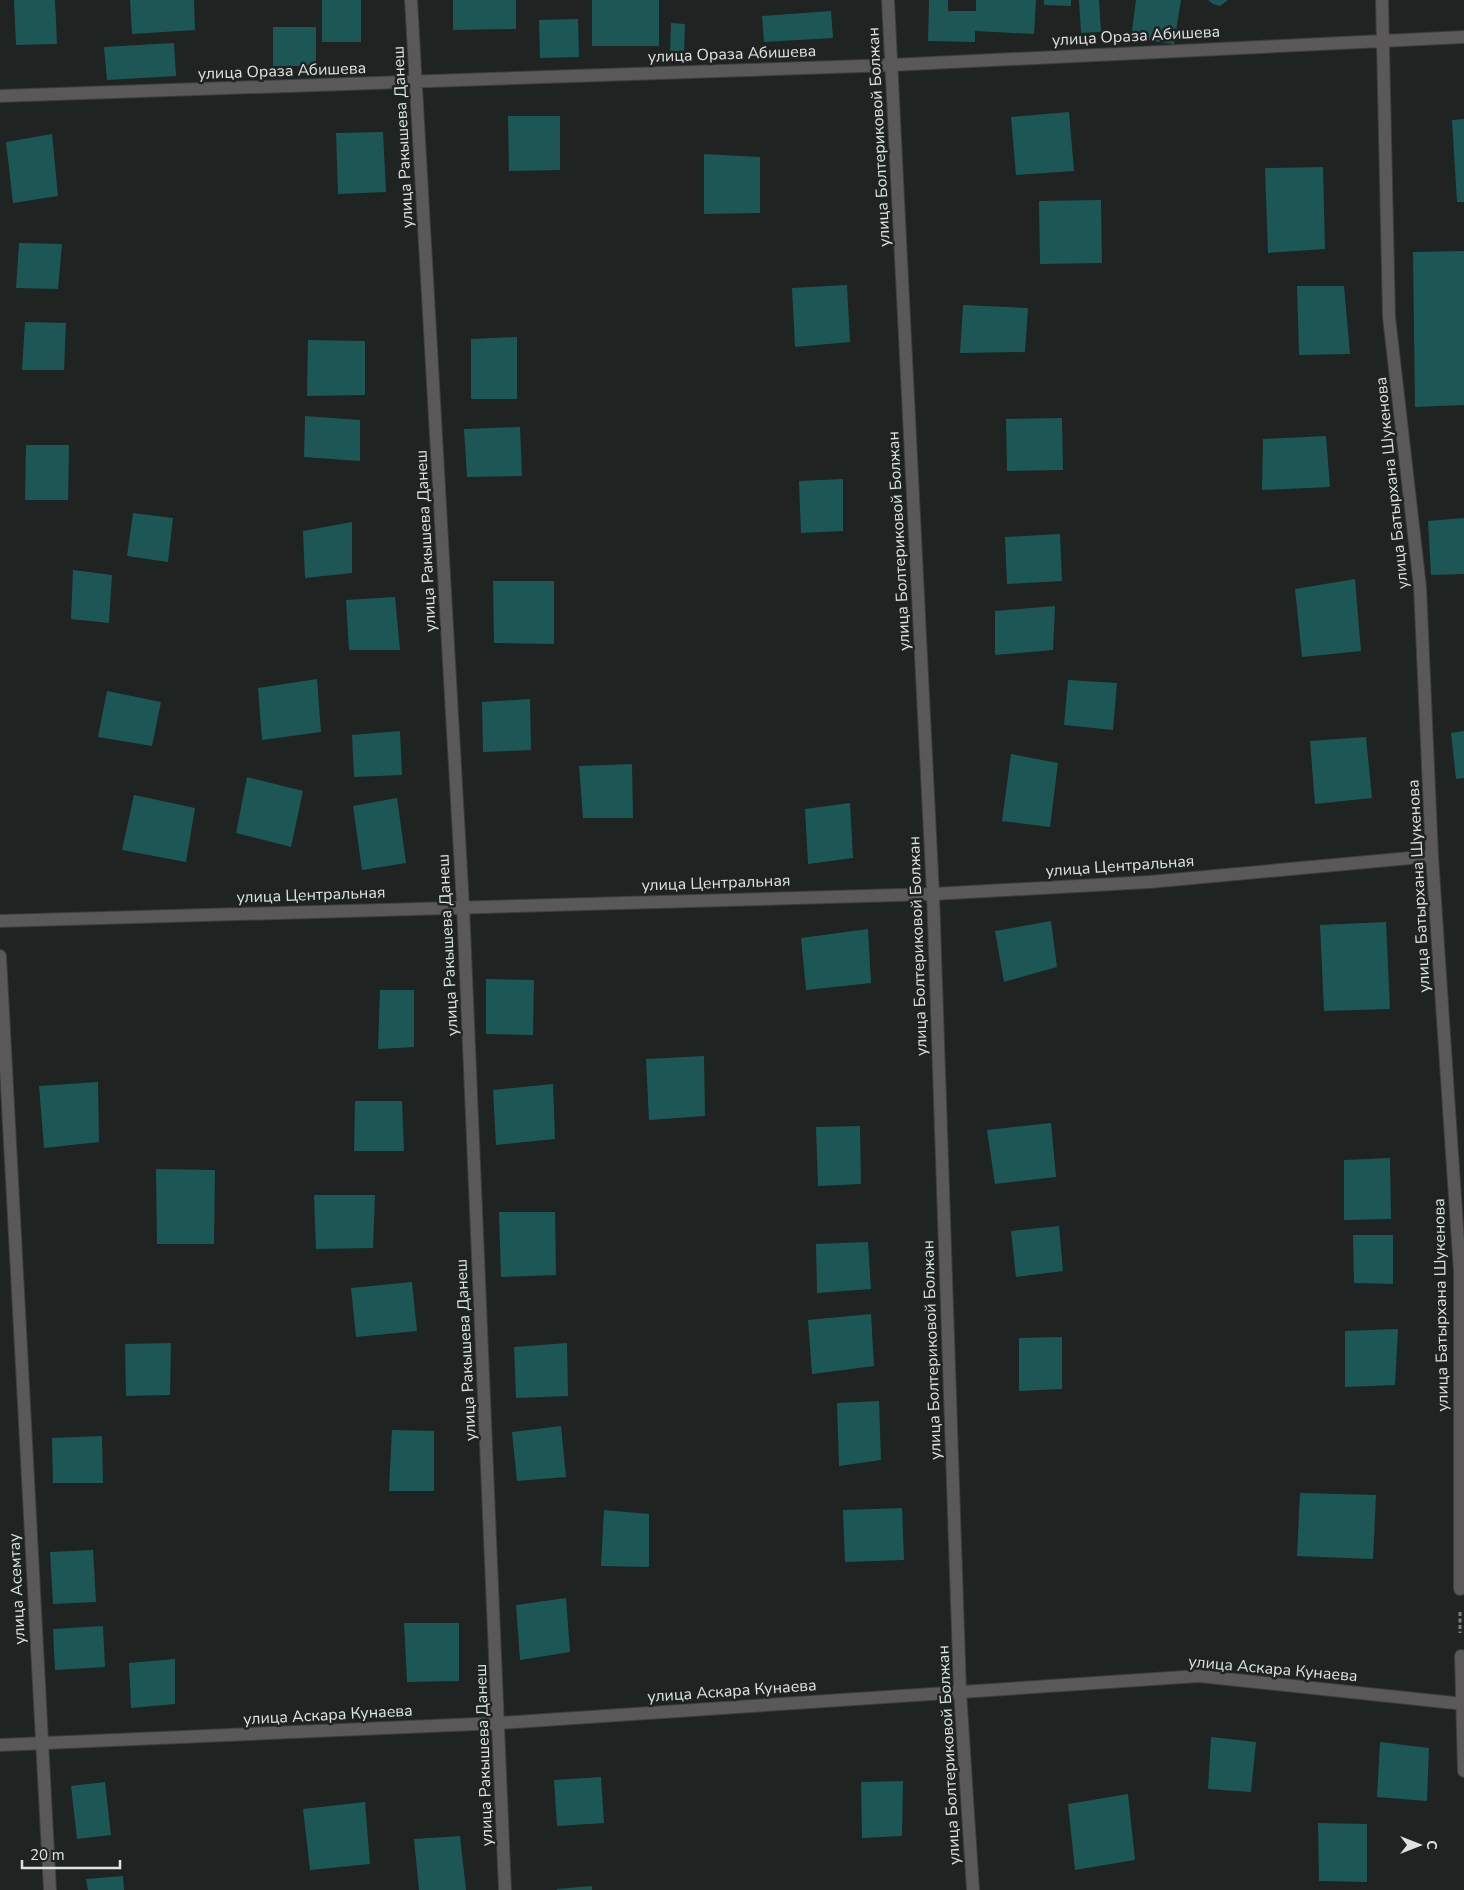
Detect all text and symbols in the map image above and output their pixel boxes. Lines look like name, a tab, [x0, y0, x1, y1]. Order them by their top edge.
street label: улица Ораза Абишева	[1051, 21, 1221, 51]
street label: улица Болтериковой Болжан	[862, 27, 896, 247]
street label: улица Ораза Абишева	[647, 40, 817, 68]
street label: улица Ракышева Данеш	[387, 45, 419, 229]
street label: улица Ораза Абишева	[197, 57, 367, 85]
street label: улица Батырхана Шукенова	[1370, 376, 1414, 590]
street label: улица Болтериковой Болжан	[882, 431, 916, 651]
street label: улица Ракышева Данеш	[410, 449, 442, 633]
street label: улица Батырхана Шукенова	[1402, 779, 1436, 993]
street label: улица Болтериковой Болжан	[903, 836, 933, 1056]
street label: улица Центральная	[1045, 850, 1195, 882]
street label: улица Ракышева Данеш	[432, 853, 464, 1037]
street label: улица Центральная	[641, 869, 791, 897]
street label: улица Центральная	[236, 881, 386, 909]
street label: улица Батырхана Шукенова	[1428, 1198, 1454, 1412]
street label: улица Болтериковой Болжан	[917, 1240, 947, 1460]
street label: улица Ракышева Данеш	[450, 1258, 482, 1442]
street label: улица Асемтау	[3, 1532, 31, 1645]
street label: улица Болтериковой Болжан	[932, 1645, 966, 1865]
street label: улица Аскара Кунаева	[1188, 1651, 1358, 1687]
street label: улица Ракышева Данеш	[470, 1664, 498, 1846]
street label: улица Аскара Кунаева	[647, 1674, 817, 1708]
street label: улица Аскара Кунаева	[243, 1700, 413, 1730]
north arrow	[1394, 1820, 1444, 1870]
scale bar	[22, 1838, 120, 1870]
text: С	[1422, 1840, 1441, 1850]
text: 20 m	[30, 1845, 65, 1865]

